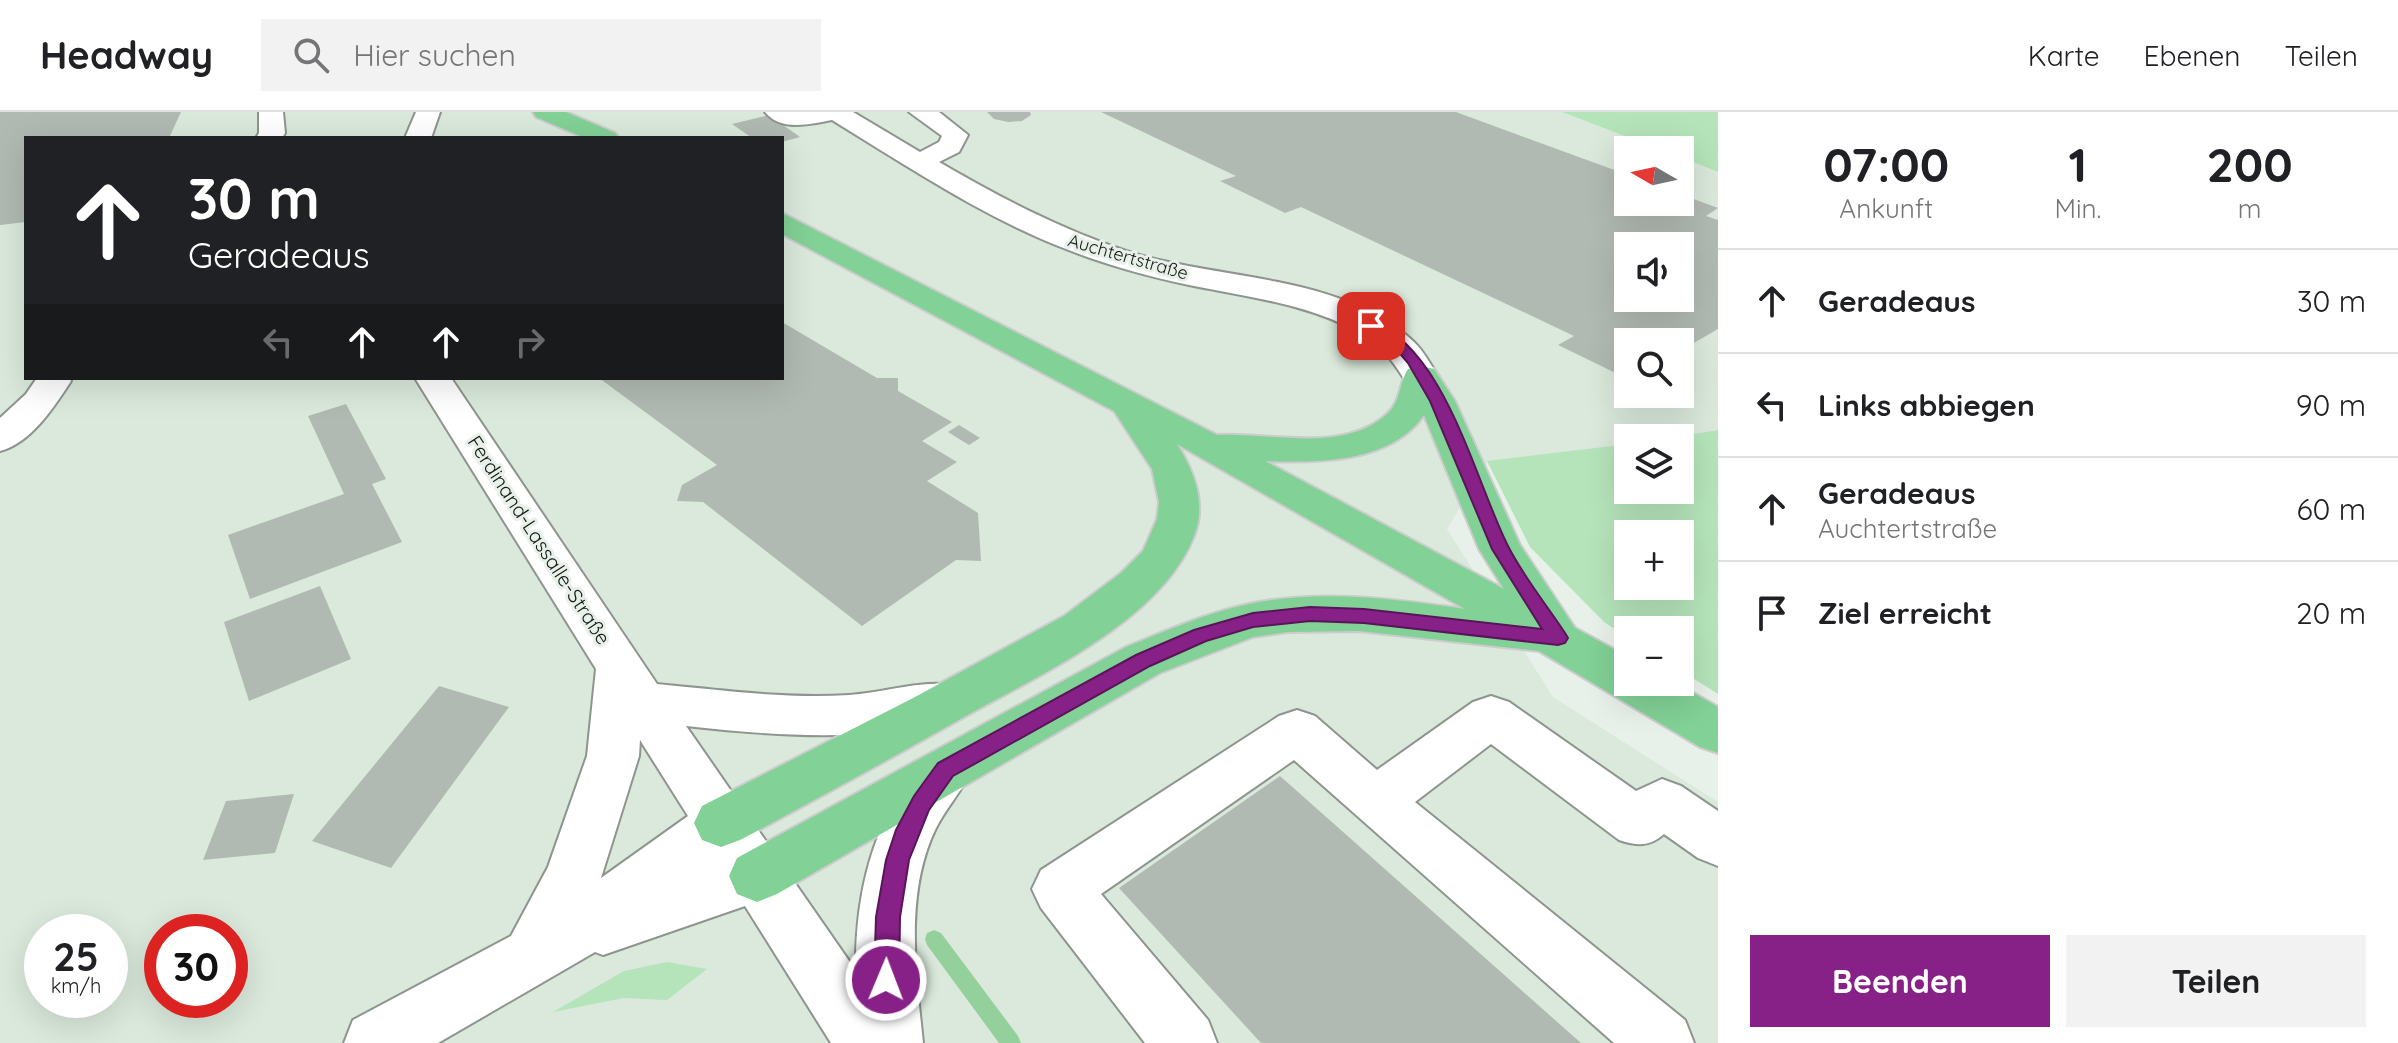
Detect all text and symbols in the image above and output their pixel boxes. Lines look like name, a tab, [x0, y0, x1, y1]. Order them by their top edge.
search box	[261, 19, 821, 91]
text: Headway	[40, 31, 213, 79]
icon: search	[289, 33, 333, 77]
text: Hier suchen	[353, 36, 516, 74]
text: Karte	[2028, 38, 2100, 73]
text: Ebenen	[2144, 38, 2240, 73]
text: Teilen	[2284, 38, 2358, 73]
text: 07:00	[1823, 134, 1949, 194]
text: 1	[2068, 134, 2087, 194]
text: 200	[2206, 134, 2293, 194]
north arrow	[1614, 136, 1694, 216]
map controls	[1614, 136, 1694, 696]
text: 30 m	[188, 163, 320, 233]
icon: ahead	[56, 168, 160, 272]
text: Ankunft	[1839, 192, 1933, 225]
text: Min.	[2054, 192, 2101, 225]
text: m	[2238, 192, 2261, 225]
street label: Auchtertstraße	[1065, 228, 1191, 285]
text: Geradeaus	[188, 232, 370, 277]
button: sound	[1614, 232, 1694, 312]
icon: ahead	[1750, 279, 1794, 323]
text: Geradeaus	[1818, 282, 1975, 320]
text: 30 m	[2297, 282, 2366, 320]
pin	[1337, 292, 1405, 360]
icon: arrive	[1349, 304, 1393, 348]
icon: left	[256, 320, 300, 364]
icon: ahead	[340, 320, 384, 364]
icon: ahead	[424, 320, 468, 364]
icon: right	[508, 320, 552, 364]
button: search	[1614, 328, 1694, 408]
icon: left	[1750, 383, 1794, 427]
text: Links abbiegen	[1818, 386, 2035, 424]
text: 90 m	[2296, 386, 2366, 424]
button: layers	[1614, 424, 1694, 504]
street label: Ferdinand-Lassalle-Straße	[462, 431, 616, 649]
text: Geradeaus	[1818, 474, 1975, 512]
icon: ahead	[1750, 487, 1794, 531]
text: 60 m	[2296, 490, 2366, 528]
text: Auchtertstraße	[1818, 512, 1997, 545]
button: +	[1614, 520, 1694, 600]
icon: arrive	[1750, 591, 1794, 635]
text: Ziel erreicht	[1818, 594, 1992, 632]
text: 20 m	[2296, 594, 2366, 632]
button: −	[1614, 616, 1694, 696]
speed limit sign: 30	[144, 914, 248, 1018]
text: 25	[53, 931, 99, 981]
button: Beenden	[1750, 935, 2050, 1027]
button: Teilen	[2066, 935, 2366, 1027]
position arrow	[844, 938, 928, 1022]
text: km/h	[51, 973, 101, 998]

